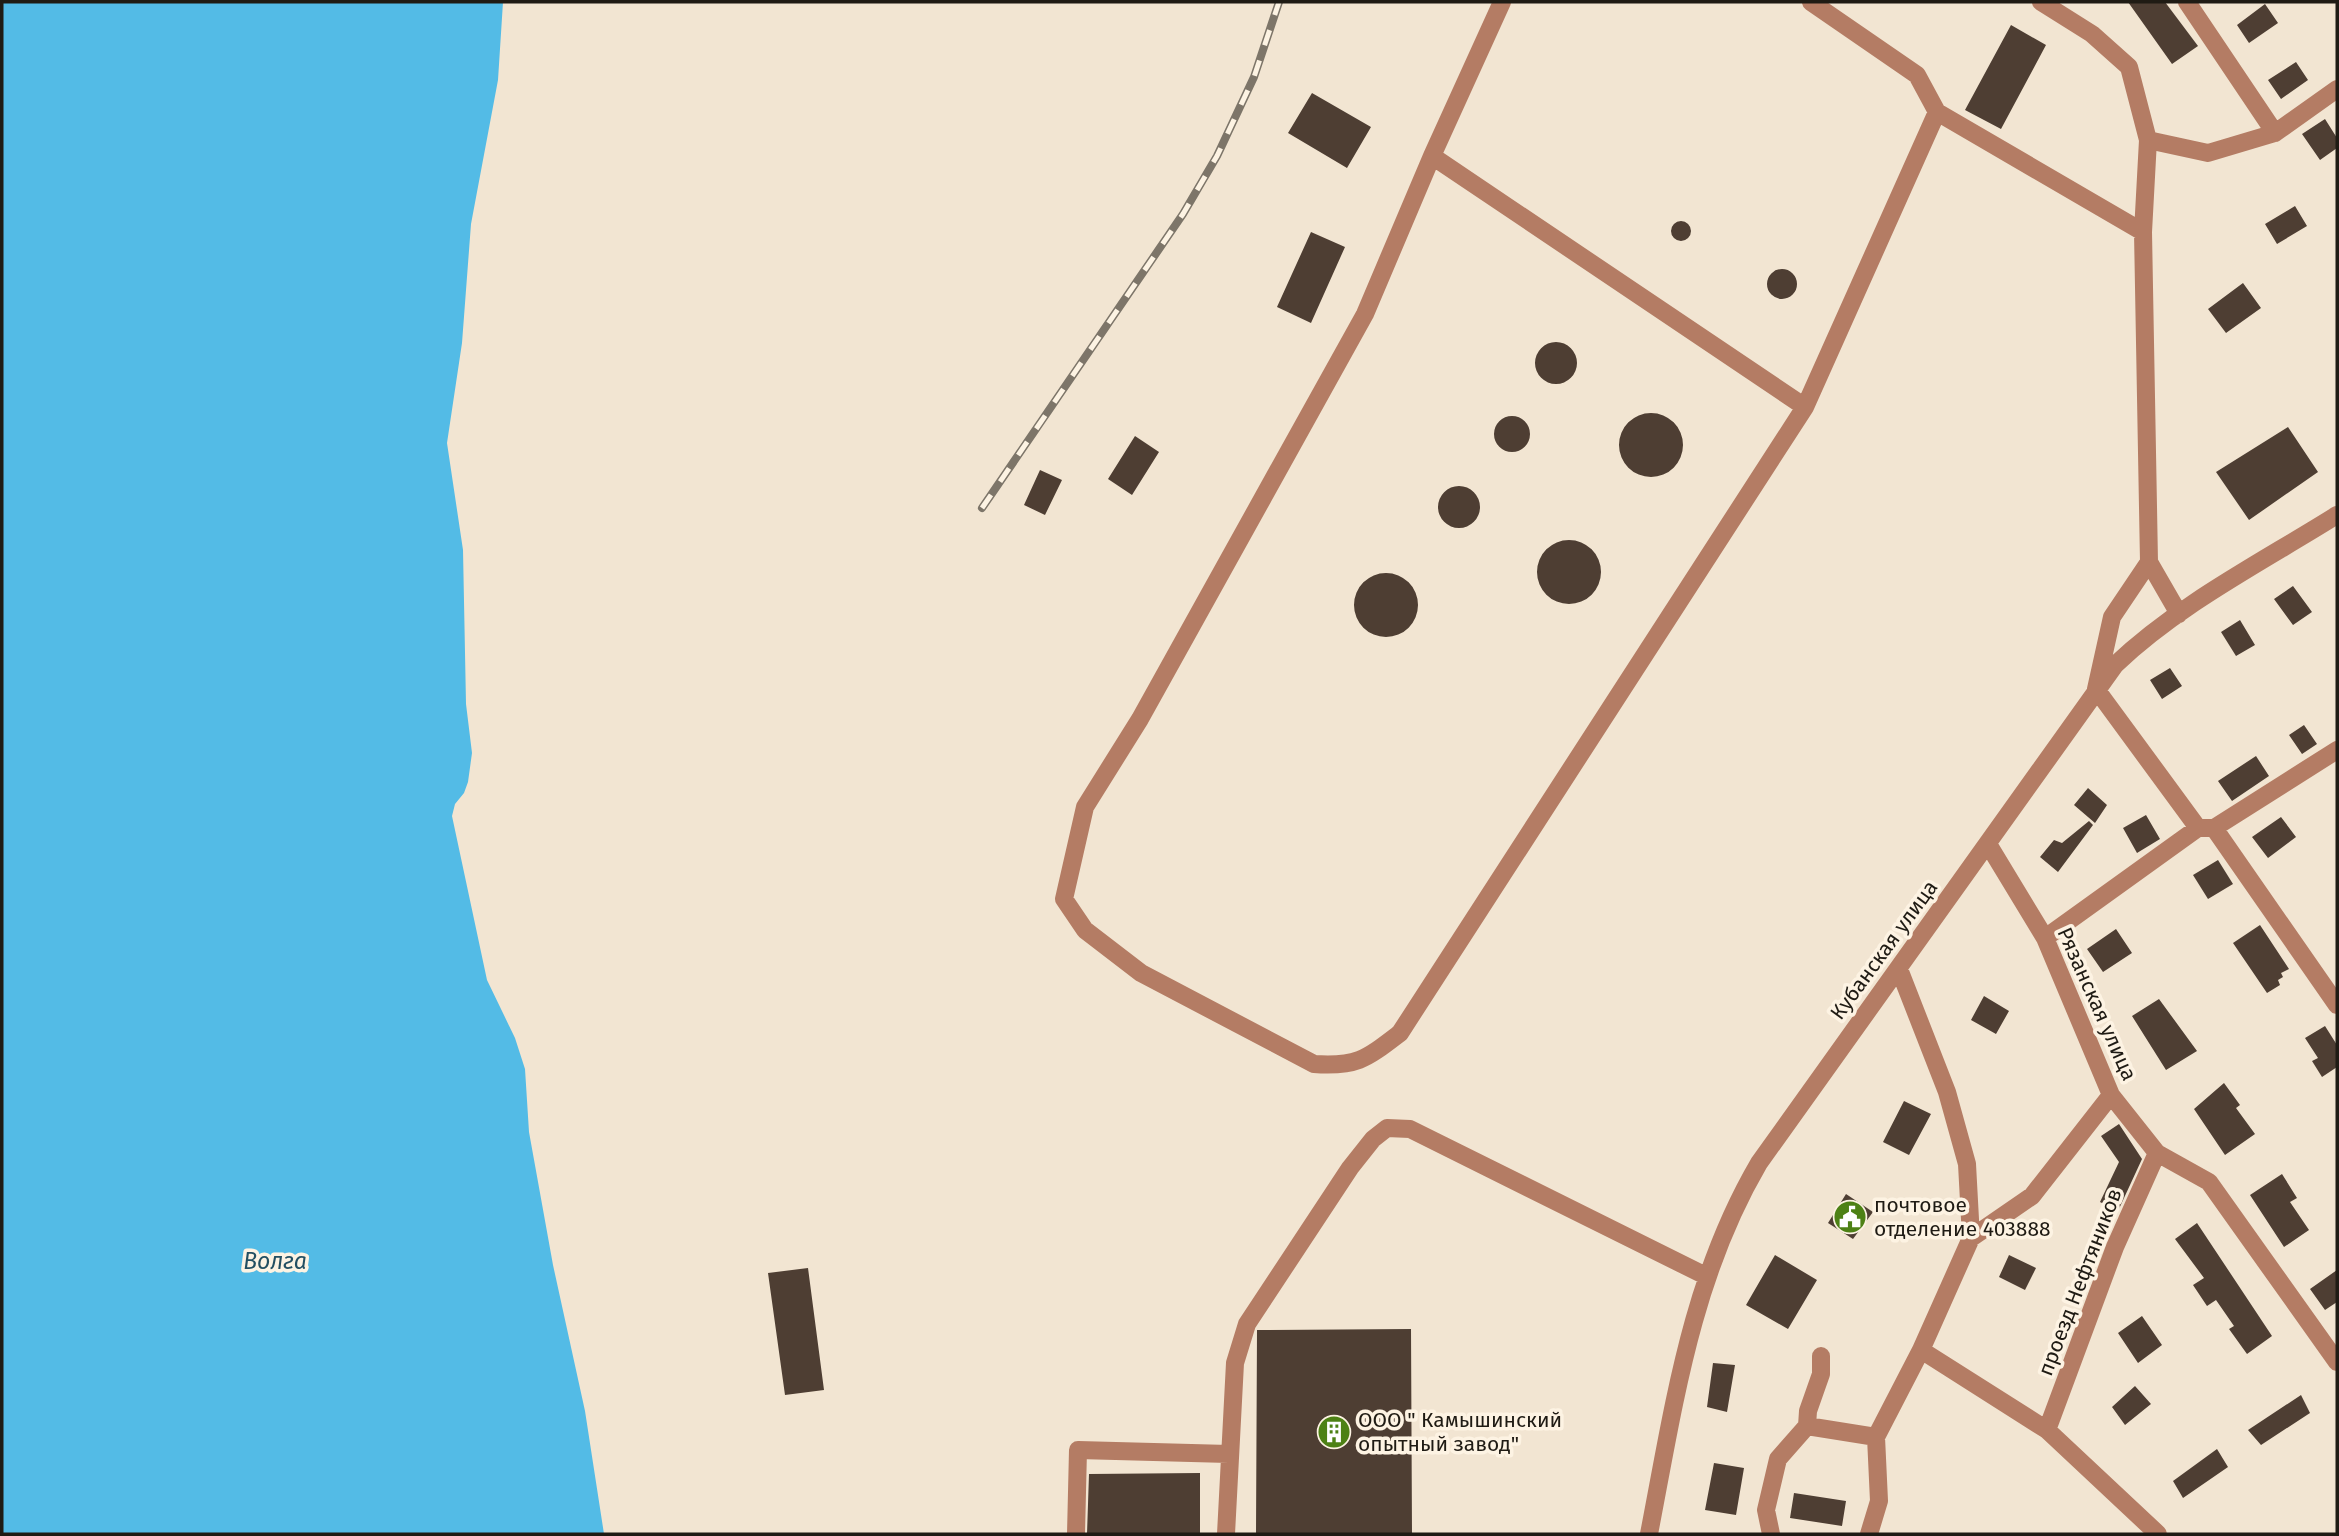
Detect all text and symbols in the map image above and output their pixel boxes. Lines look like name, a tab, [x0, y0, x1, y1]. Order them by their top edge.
street label: Кубанская улица	[1825, 875, 1943, 1025]
street label: Рязанская улица	[2052, 923, 2142, 1085]
street label: проезд Нефтяников	[2032, 1185, 2128, 1379]
place label: почтовое отделение 403888	[1874, 1192, 2051, 1242]
public building icon: почтовое отделение 403888	[1831, 1198, 1869, 1236]
water label: Волга	[243, 1247, 307, 1275]
place label: ООО " Камышинский опытный завод"	[1358, 1407, 1562, 1457]
building icon: ООО " Камышинский опытный завод"	[1315, 1413, 1353, 1451]

